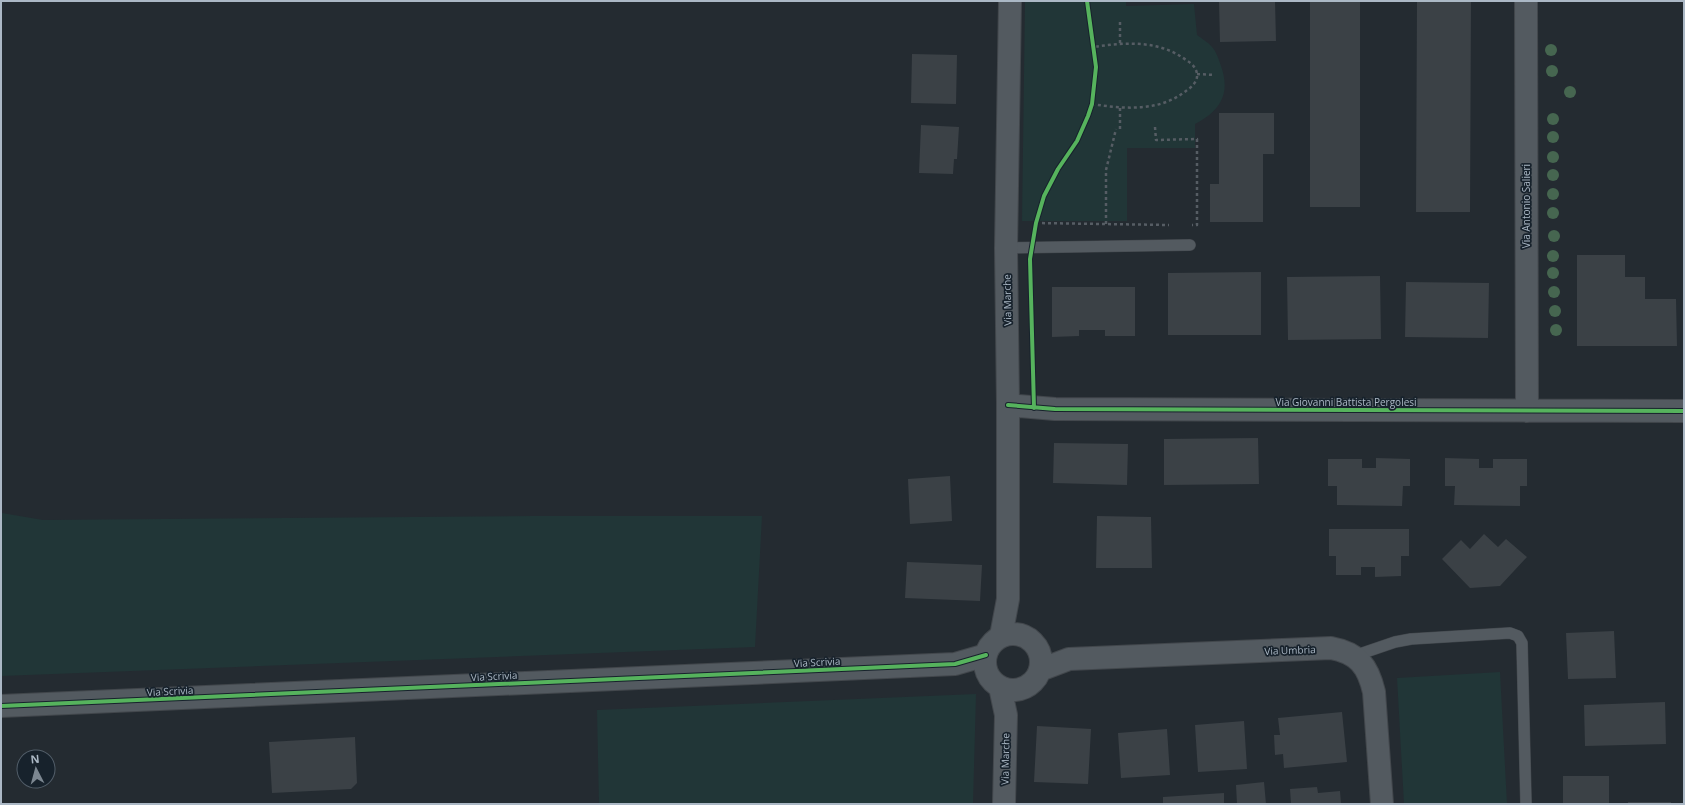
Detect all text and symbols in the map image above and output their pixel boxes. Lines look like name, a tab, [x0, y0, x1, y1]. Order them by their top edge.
street label: Via Antonio Salieri	[1519, 164, 1533, 248]
street label: Via Marche	[1000, 274, 1014, 326]
street label: Via Giovanni Battista Pergolesi	[1275, 395, 1417, 409]
street label: Via Umbria	[1264, 642, 1316, 658]
street label: Via Scrivia	[793, 654, 841, 670]
street label: Via Scrivia	[470, 668, 518, 684]
street label: Via Scrivia	[146, 683, 194, 699]
street label: Via Marche	[998, 733, 1012, 785]
north arrow	[16, 749, 56, 789]
text: N	[30, 751, 40, 766]

